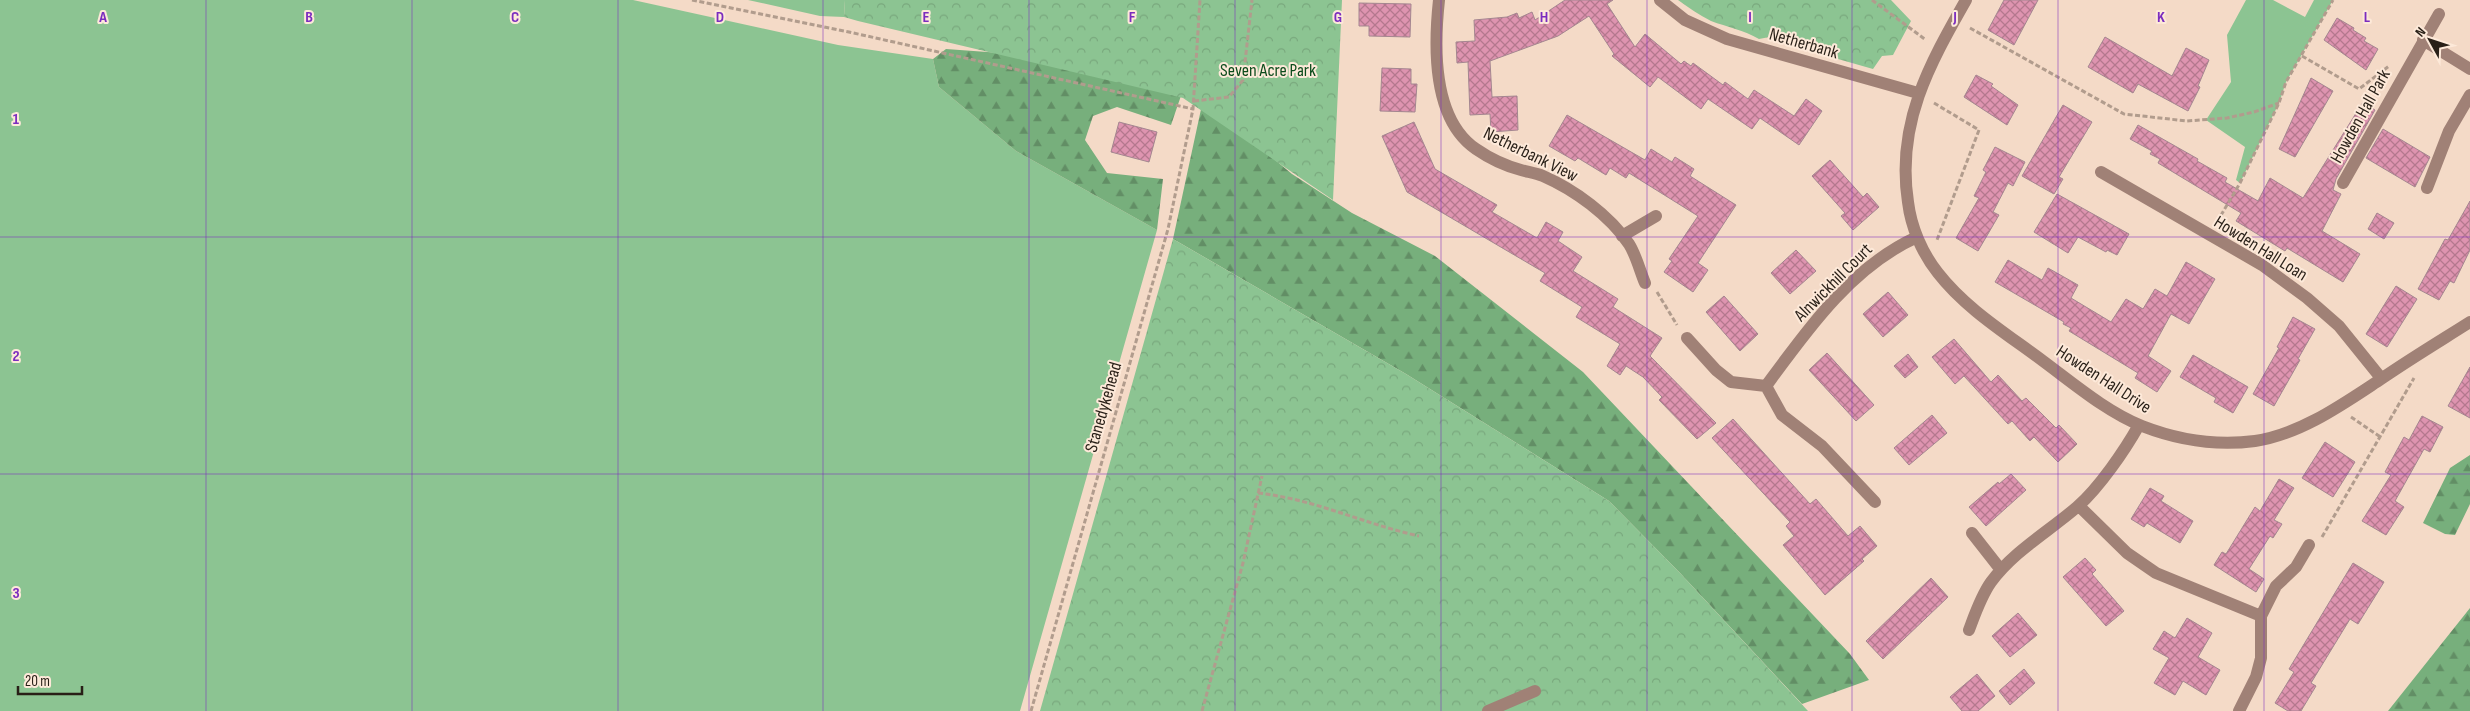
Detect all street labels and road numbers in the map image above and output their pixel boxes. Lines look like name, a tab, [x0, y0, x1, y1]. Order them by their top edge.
street label: Netherbank	[1767, 24, 1841, 63]
street label: Howden Hall Park	[2326, 66, 2395, 167]
street label: Netherbank View	[1480, 123, 1581, 186]
street label: Howden Hall Loan	[2210, 211, 2311, 285]
street label: Alnwickhill Court	[1789, 239, 1877, 326]
street label: Howden Hall Drive	[2052, 341, 2155, 418]
street label: Stanedykehead	[1081, 360, 1126, 455]

